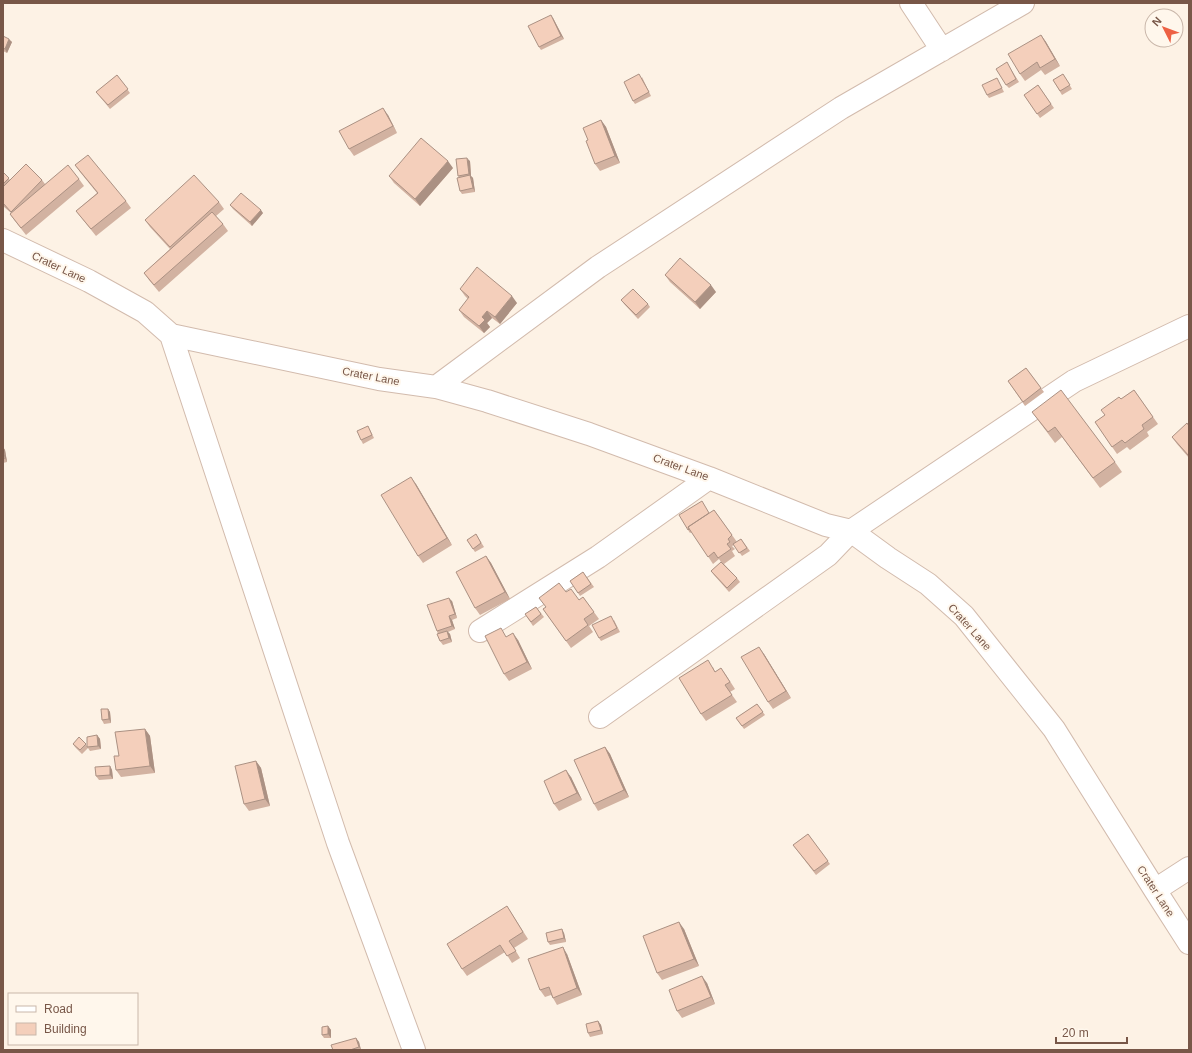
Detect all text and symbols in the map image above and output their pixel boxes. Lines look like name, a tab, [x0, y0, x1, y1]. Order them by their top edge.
north arrow	[1144, 8, 1184, 48]
text: N	[1149, 14, 1164, 28]
street label: Crater Lane	[30, 249, 88, 285]
street label: Crater Lane	[341, 365, 401, 387]
street label: Crater Lane	[652, 451, 710, 483]
street label: Crater Lane	[946, 601, 994, 653]
street label: Crater Lane	[1135, 863, 1177, 919]
legend	[8, 993, 138, 1045]
text: Road	[44, 1002, 73, 1016]
scale bar	[1056, 1019, 1127, 1045]
text: Building	[44, 1022, 87, 1036]
text: 20 m	[1062, 1026, 1089, 1040]

